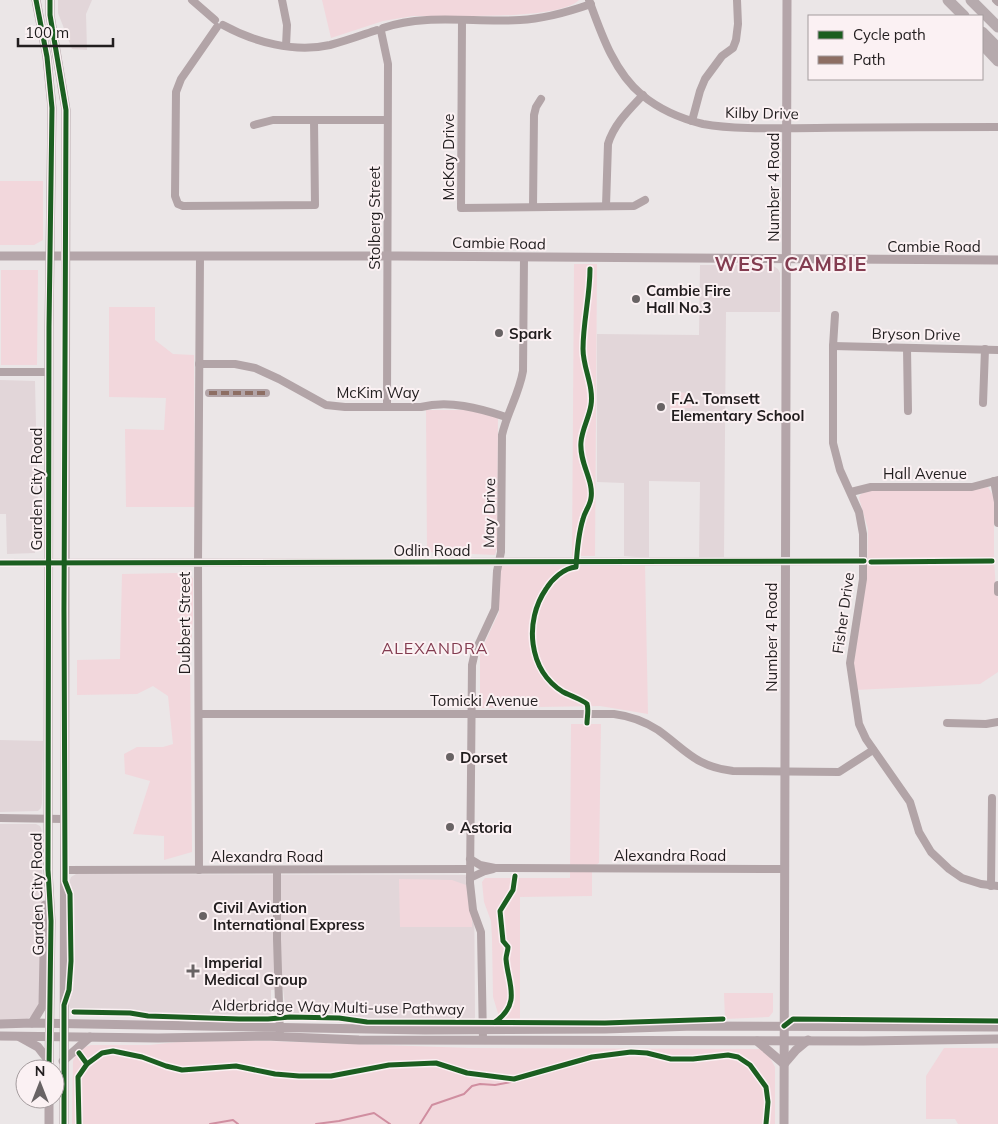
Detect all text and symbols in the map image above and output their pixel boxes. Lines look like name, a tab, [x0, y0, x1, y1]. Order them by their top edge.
scale bar	[18, 15, 112, 47]
legend	[808, 15, 983, 80]
text: 100 m	[25, 23, 69, 42]
text: Cycle path	[853, 25, 926, 44]
text: Path	[853, 50, 885, 69]
street label: Kilby Drive	[725, 103, 799, 123]
street label: McKay Drive	[439, 114, 458, 200]
street label: Number 4 Road	[764, 132, 783, 242]
street label: Stolberg Street	[365, 166, 384, 270]
street label: Cambie Road	[452, 233, 546, 253]
street label: Cambie Road	[887, 237, 981, 256]
district label: WEST CAMBIE	[715, 251, 867, 276]
place label: Cambie Fire Hall No.3	[646, 281, 731, 317]
marker: Cambie Fire Hall No.3	[630, 293, 642, 305]
place label: Spark	[509, 324, 552, 343]
street label: Bryson Drive	[871, 324, 961, 344]
marker: Spark	[493, 327, 505, 339]
street label: McKim Way	[336, 383, 420, 402]
place label: F.A. Tomsett Elementary School	[671, 389, 804, 425]
marker: F.A. Tomsett Elementary School	[655, 401, 667, 413]
street label: Garden City Road	[27, 427, 46, 551]
street label: Hall Avenue	[883, 464, 967, 483]
street label: May Drive	[479, 478, 499, 548]
street label: Odlin Road	[393, 541, 471, 560]
street label: Fisher Drive	[828, 571, 858, 655]
street label: Dubbert Street	[175, 572, 194, 674]
street label: Number 4 Road	[762, 582, 781, 692]
district label: ALEXANDRA	[381, 638, 489, 658]
street label: Tomicki Avenue	[430, 691, 538, 710]
place label: Dorset	[460, 748, 508, 767]
marker: Dorset	[444, 751, 456, 763]
place label: Astoria	[460, 818, 512, 837]
marker: Astoria	[444, 821, 456, 833]
street label: Garden City Road	[26, 832, 48, 956]
street label: Alexandra Road	[614, 846, 726, 865]
street label: Alexandra Road	[211, 847, 323, 866]
place label: Civil Aviation International Express	[213, 898, 365, 934]
marker: Civil Aviation International Express	[197, 910, 209, 922]
place label: Imperial Medical Group	[204, 953, 307, 989]
marker: Imperial Medical Group	[186, 964, 200, 978]
street label: Alderbridge Way Multi-use Pathway	[212, 995, 464, 1019]
north arrow	[15, 1059, 65, 1109]
text: N	[35, 1062, 45, 1080]

